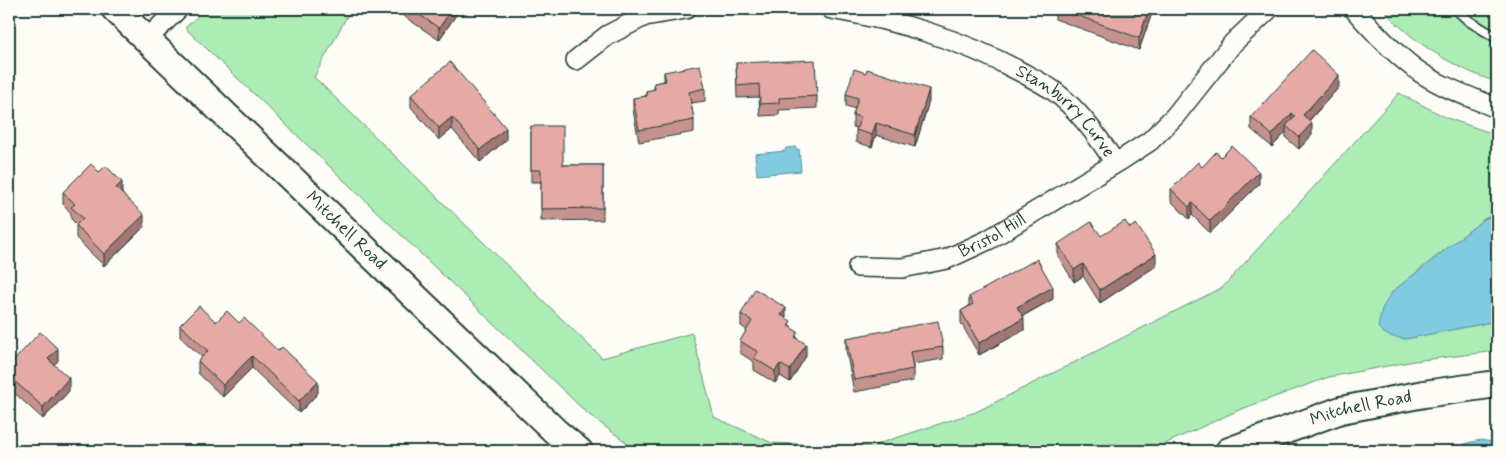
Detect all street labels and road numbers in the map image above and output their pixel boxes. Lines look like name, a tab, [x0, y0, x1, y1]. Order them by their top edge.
street label: Stanburry Curve	[1011, 59, 1120, 162]
street label: Mitchell Road	[300, 186, 392, 275]
street label: Bristol Hill	[955, 208, 1031, 264]
street label: Mitchell Road	[1307, 385, 1414, 432]

